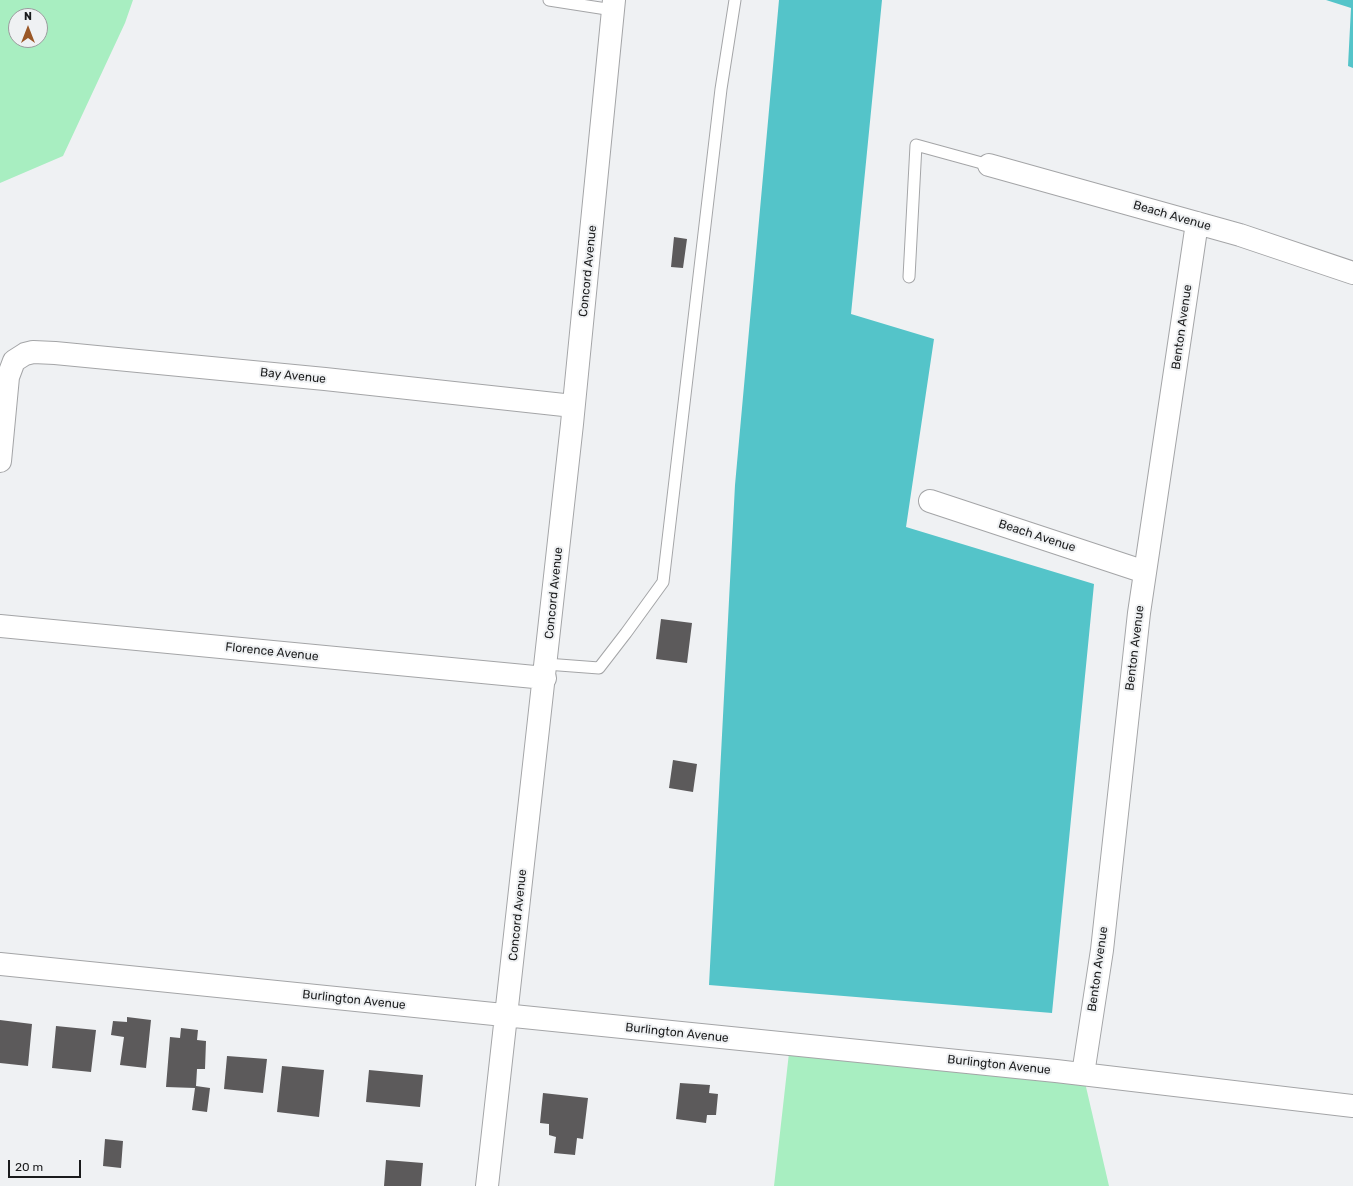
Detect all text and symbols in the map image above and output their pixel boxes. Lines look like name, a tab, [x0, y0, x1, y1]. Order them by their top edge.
north arrow	[8, 8, 48, 48]
text: N	[24, 10, 32, 23]
street label: Beach Avenue	[1131, 198, 1213, 234]
street label: Concord Avenue	[576, 224, 600, 318]
street label: Benton Avenue	[1169, 284, 1195, 370]
street label: Bay Avenue	[259, 365, 327, 387]
street label: Beach Avenue	[997, 517, 1077, 555]
street label: Concord Avenue	[542, 546, 566, 640]
street label: Benton Avenue	[1123, 605, 1147, 691]
street label: Florence Avenue	[225, 640, 319, 664]
street label: Concord Avenue	[506, 868, 530, 962]
street label: Benton Avenue	[1085, 926, 1111, 1012]
street label: Burlington Avenue	[302, 987, 406, 1013]
street label: Burlington Avenue	[625, 1020, 729, 1046]
street label: Burlington Avenue	[947, 1052, 1051, 1078]
scale bar	[10, 1152, 83, 1178]
text: 20 m	[15, 1160, 43, 1174]

